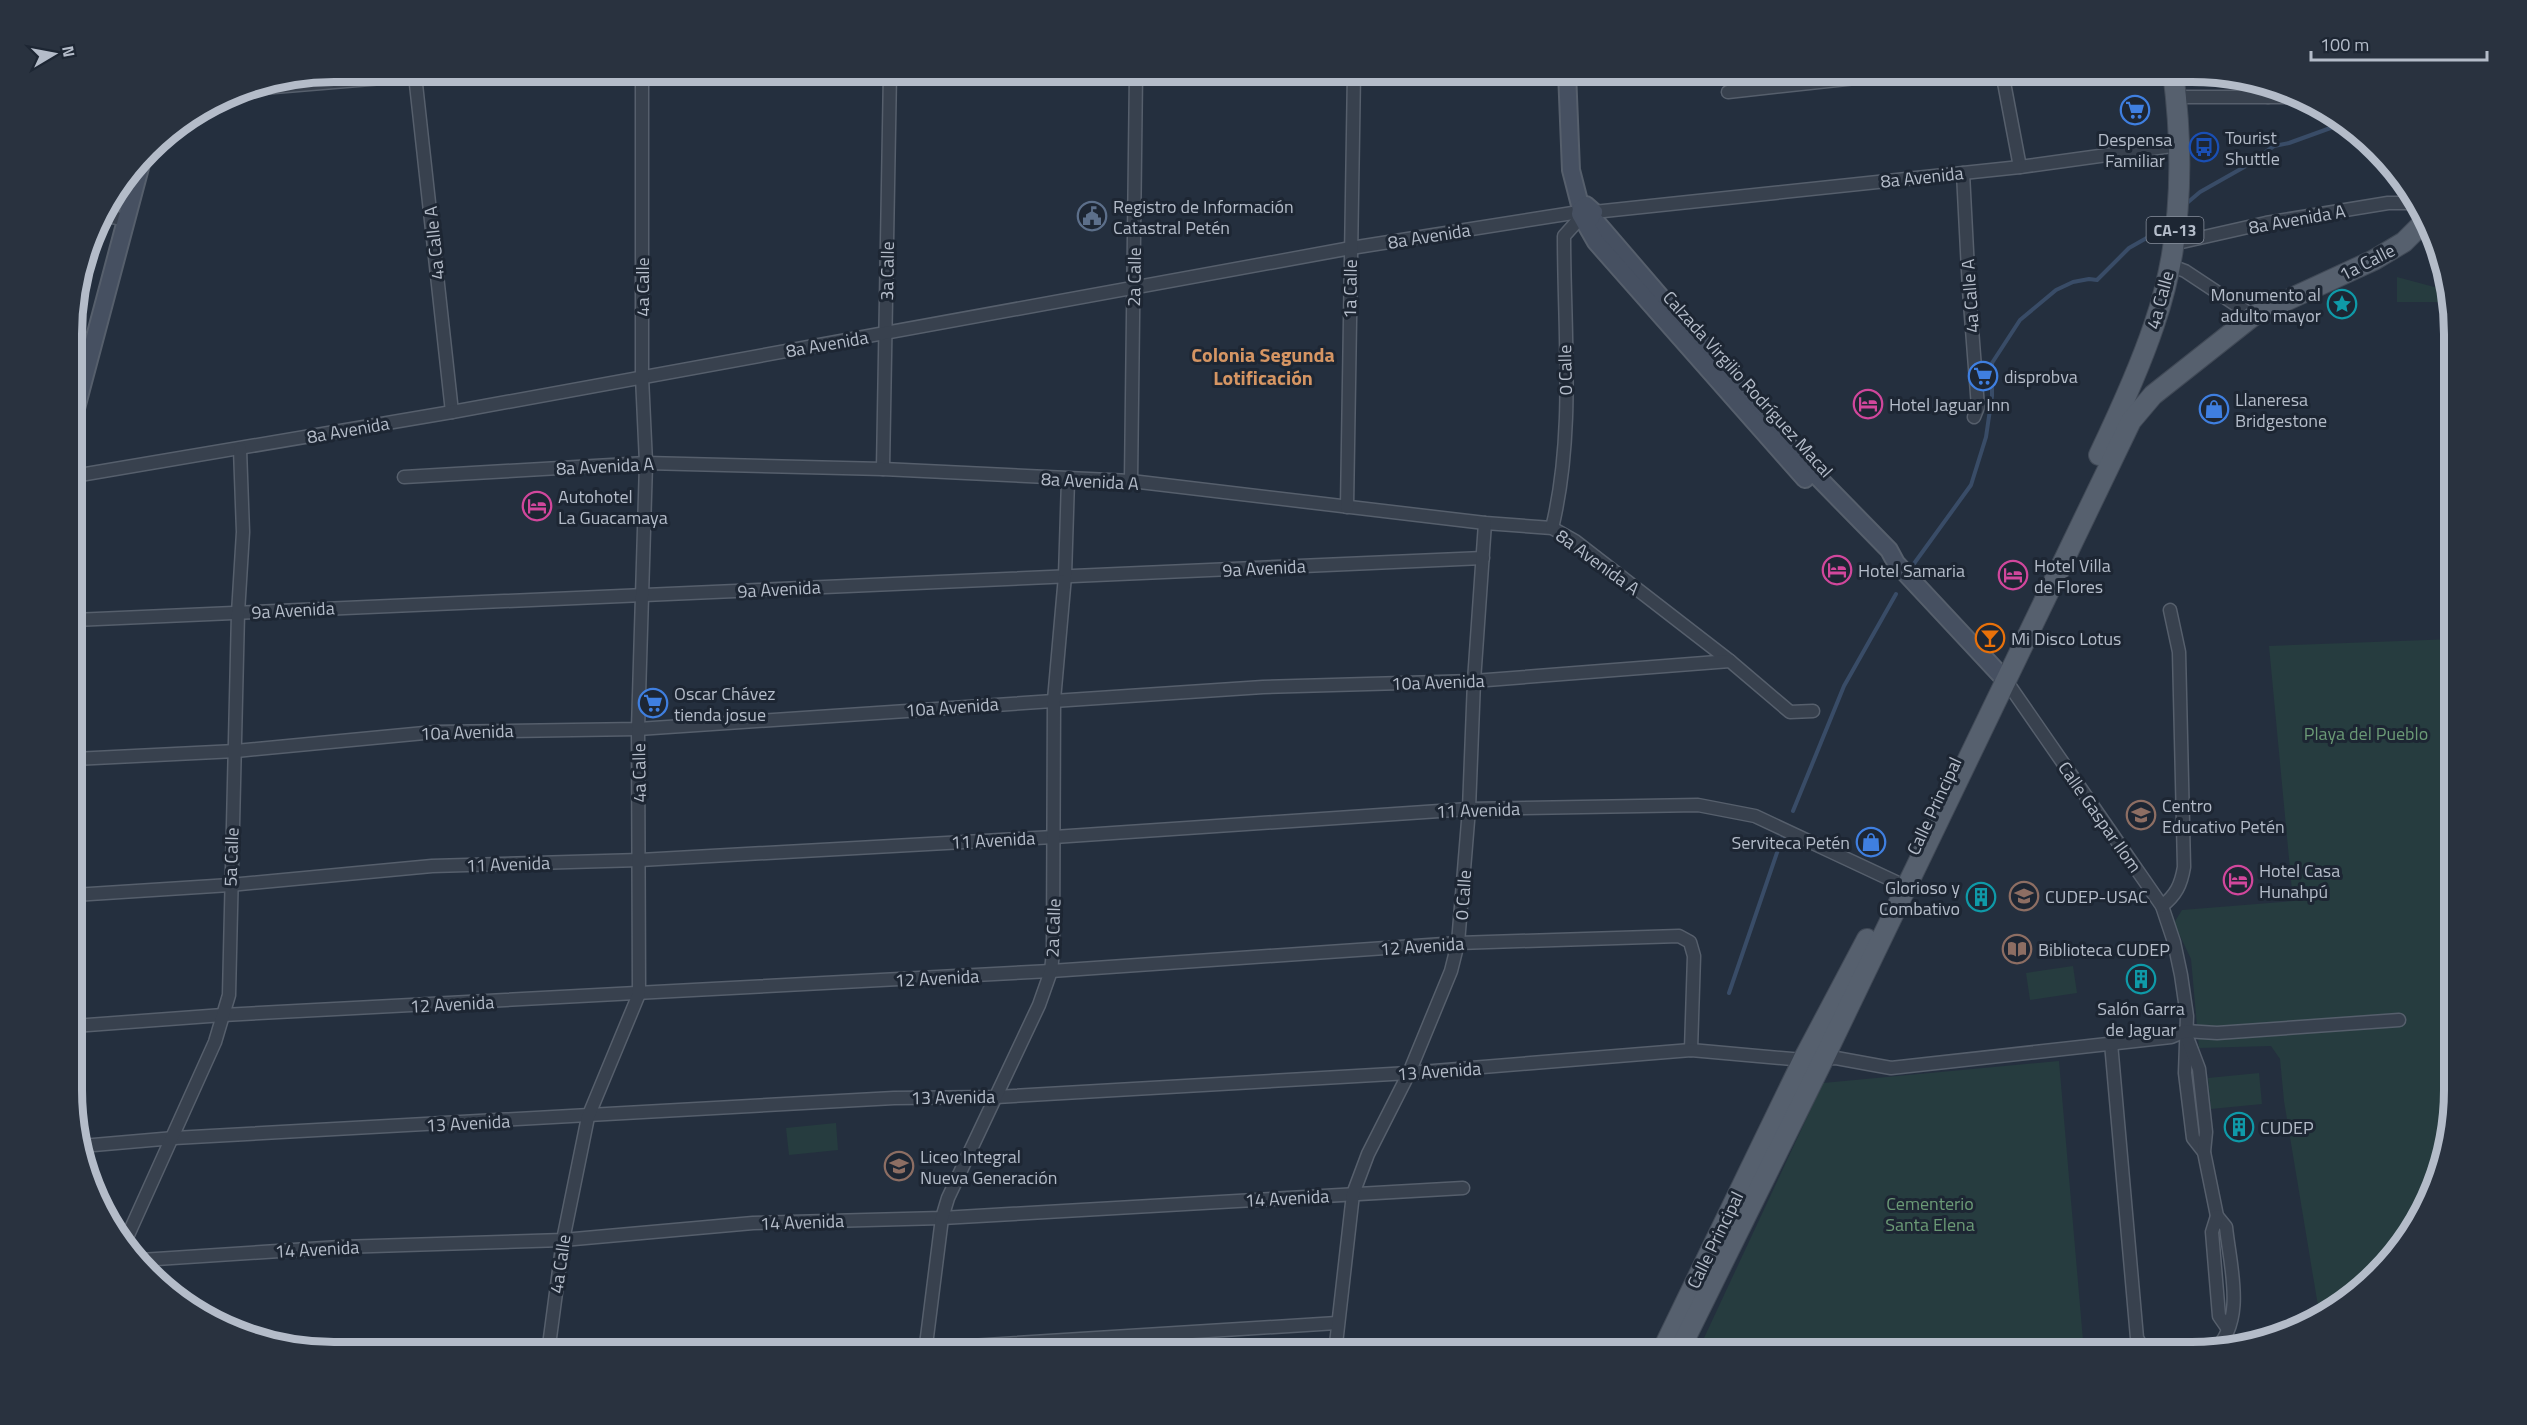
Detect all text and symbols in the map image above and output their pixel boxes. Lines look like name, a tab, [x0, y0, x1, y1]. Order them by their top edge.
north arrow	[24, 24, 84, 84]
scale bar	[2311, 24, 2486, 62]
text: 100 m	[2320, 31, 2369, 58]
text: N	[56, 44, 82, 59]
supermarket icon: Despensa Familiar	[2119, 94, 2151, 126]
place label: Tourist Shuttle	[2225, 124, 2280, 172]
place label: Despensa Familiar	[2098, 126, 2172, 174]
bus stop icon: Tourist Shuttle	[2188, 131, 2220, 163]
street label: 8a Avenida	[1879, 159, 1965, 195]
place label: Registro de Información Catastral Petén	[1113, 193, 1294, 241]
street label: 8a Avenida A	[2246, 197, 2348, 241]
public building icon: Registro de Información Catastral Petén	[1076, 200, 1108, 232]
street label: 4a Calle A	[417, 205, 451, 281]
street label: 8a Avenida	[1386, 216, 1472, 256]
road number: CA-13	[2146, 217, 2204, 243]
street label: 1a Calle	[2334, 237, 2400, 287]
street label: 3a Calle	[873, 241, 901, 301]
street label: 2a Calle	[1120, 247, 1148, 307]
street label: 4a Calle	[629, 257, 656, 317]
street label: 4a Calle A	[1954, 258, 1986, 334]
street label: 1a Calle	[1336, 259, 1364, 319]
street label: 4a Calle	[2139, 268, 2181, 332]
place label: Monumento al adulto mayor	[2211, 281, 2321, 329]
street label: Calzada Virgilio Rodríguez Macal	[1657, 285, 1839, 483]
place icon: Monumento al adulto mayor	[2326, 288, 2358, 320]
street label: 8a Avenida	[784, 323, 870, 365]
district label: Colonia Segunda Lotificación	[1191, 339, 1335, 393]
street label: 0 Calle	[1551, 345, 1579, 395]
supermarket icon: disprobva	[1967, 360, 1999, 392]
place label: disprobva	[2004, 363, 2078, 390]
place label: Llaneresa Bridgestone	[2235, 386, 2327, 434]
hotel icon: Hotel Jaguar Inn	[1852, 388, 1884, 420]
place label: Hotel Jaguar Inn	[1889, 391, 2010, 418]
shop icon: Llaneresa Bridgestone	[2198, 393, 2230, 425]
street label: 8a Avenida	[305, 409, 391, 451]
street label: 8a Avenida A	[555, 450, 655, 482]
street label: 8a Avenida A	[1040, 465, 1140, 497]
place label: Autohotel La Guacamaya	[558, 483, 668, 531]
hotel icon: Autohotel La Guacamaya	[521, 490, 553, 522]
street label: 8a Avenida A	[1550, 522, 1646, 602]
street label: 9a Avenida	[1222, 552, 1306, 584]
place label: Hotel Villa de Flores	[2034, 552, 2111, 600]
hotel icon: Hotel Samaria	[1821, 554, 1853, 586]
place label: Hotel Samaria	[1858, 557, 1965, 584]
hotel icon: Hotel Villa de Flores	[1997, 559, 2029, 591]
street label: 9a Avenida	[737, 573, 821, 605]
street label: 9a Avenida	[251, 594, 335, 626]
bar icon: Mi Disco Lotus	[1974, 622, 2006, 654]
place label: Mi Disco Lotus	[2011, 625, 2121, 652]
street label: 10a Avenida	[1391, 667, 1485, 697]
place label: Oscar Chávez tienda josue	[674, 680, 775, 728]
supermarket icon: Oscar Chávez tienda josue	[637, 687, 669, 719]
street label: 10a Avenida	[905, 690, 999, 724]
street label: 10a Avenida	[420, 717, 514, 747]
park label: Playa del Pueblo	[2304, 720, 2428, 747]
street label: 4a Calle	[625, 743, 653, 803]
street label: Calle Principal	[1900, 753, 1968, 859]
street label: Calle Gaspar Ilom	[2052, 756, 2148, 878]
place label: Centro Educativo Petén	[2162, 792, 2285, 840]
street label: 11 Avenida	[1435, 795, 1521, 825]
school or university icon: Centro Educativo Petén	[2125, 799, 2157, 831]
street label: 11 Avenida	[950, 824, 1036, 856]
shop icon: Serviteca Petén	[1855, 826, 1887, 858]
street label: 5a Calle	[216, 827, 246, 887]
place label: Serviteca Petén	[1731, 829, 1850, 856]
street label: 11 Avenida	[465, 849, 551, 879]
place label: Hotel Casa Hunahpú	[2259, 857, 2340, 905]
hotel icon: Hotel Casa Hunahpú	[2222, 864, 2254, 896]
street label: 0 Calle	[1448, 869, 1478, 921]
place label: Glorioso y Combativo	[1879, 874, 1960, 922]
school or university icon: CUDEP-USAC	[2008, 880, 2040, 912]
building icon: Glorioso y Combativo	[1965, 881, 1997, 913]
place label: CUDEP-USAC	[2045, 883, 2148, 910]
street label: 2a Calle	[1038, 898, 1068, 958]
street label: 12 Avenida	[1379, 930, 1465, 962]
library icon: Biblioteca CUDEP	[2001, 933, 2033, 965]
place label: Biblioteca CUDEP	[2038, 936, 2170, 963]
street label: 12 Avenida	[894, 962, 980, 994]
building icon: Salón Garra de Jaguar	[2125, 963, 2157, 995]
street label: 12 Avenida	[409, 988, 495, 1020]
place label: Salón Garra de Jaguar	[2097, 995, 2185, 1043]
street label: 13 Avenida	[1396, 1055, 1482, 1087]
street label: 13 Avenida	[911, 1083, 995, 1111]
street label: 13 Avenida	[425, 1107, 511, 1139]
building icon: CUDEP	[2223, 1111, 2255, 1143]
place label: CUDEP	[2260, 1114, 2314, 1141]
place label: Liceo Integral Nueva Generación	[920, 1143, 1057, 1191]
school or university icon: Liceo Integral Nueva Generación	[883, 1150, 915, 1182]
street label: 14 Avenida	[1244, 1182, 1330, 1214]
street label: Calle Principal	[1680, 1187, 1750, 1293]
park label: Cementerio Santa Elena	[1885, 1190, 1975, 1238]
street label: 14 Avenida	[759, 1207, 845, 1237]
street label: 14 Avenida	[274, 1233, 360, 1265]
street label: 4a Calle	[543, 1233, 577, 1295]

